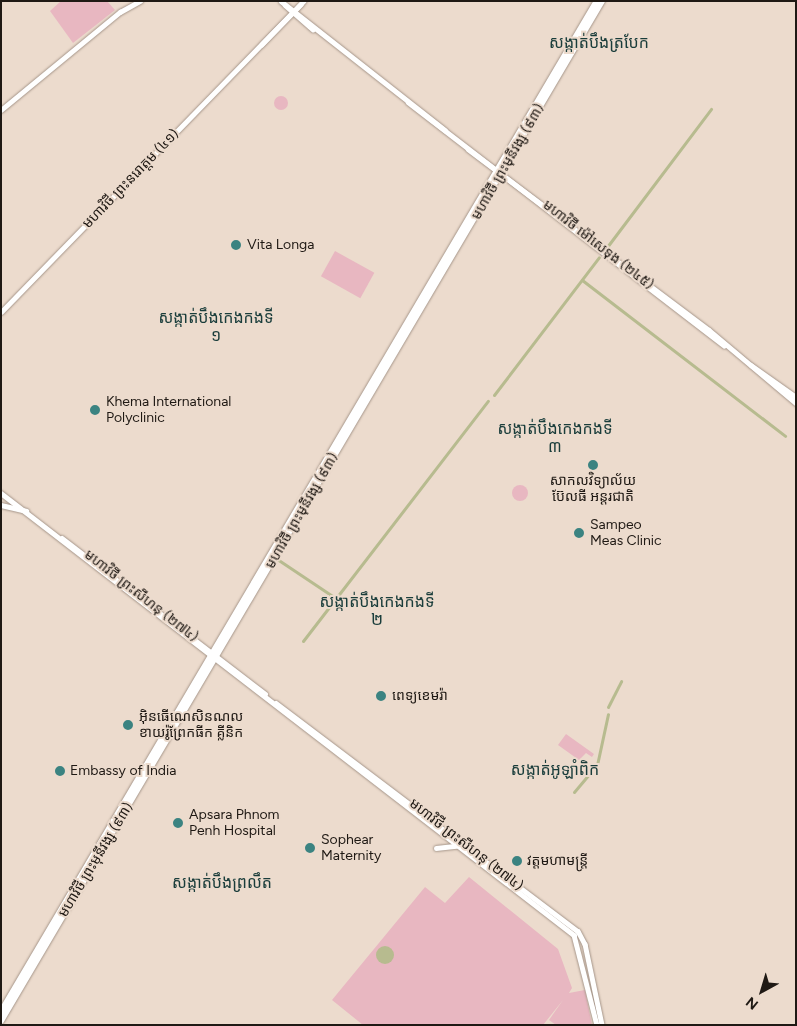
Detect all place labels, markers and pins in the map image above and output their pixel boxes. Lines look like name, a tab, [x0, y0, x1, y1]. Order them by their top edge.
place label: Vita Longa	[247, 237, 314, 253]
marker: Vita Longa	[229, 238, 243, 252]
place label: Khema International Polyclinic	[106, 394, 231, 427]
marker: Khema International Polyclinic	[88, 403, 102, 417]
marker: សាកលវិទ្យាល័យ ប៊ែលធី អន្តរជាតិ	[587, 459, 599, 471]
place label: សាកលវិទ្យាល័យ ប៊ែលធី អន្តរជាតិ	[550, 473, 636, 506]
place label: Sampeo Meas Clinic	[590, 517, 662, 550]
marker: Sampeo Meas Clinic	[572, 526, 586, 540]
place label: ពេទ្យខេមរ៉ា	[392, 688, 448, 704]
marker: ពេទ្យខេមរ៉ា	[374, 689, 388, 703]
place label: អ៊ិនធើណេសិនណល ខាយរ៉ូព្រែកធីក គ្លីនិក	[139, 709, 243, 742]
marker: អ៊ិនធើណេសិនណល ខាយរ៉ូព្រែកធីក គ្លីនិក	[121, 718, 135, 732]
place label: Embassy of India	[70, 763, 176, 779]
marker: Embassy of India	[54, 765, 66, 777]
place label: Apsara Phnom Penh Hospital	[189, 807, 280, 840]
marker: Apsara Phnom Penh Hospital	[171, 816, 185, 830]
place label: Sophear Maternity	[321, 832, 381, 864]
marker: Sophear Maternity	[303, 841, 317, 855]
place label: វត្តមហាមន្រ្តី	[527, 853, 588, 869]
marker: វត្តមហាមន្រ្តី	[511, 855, 523, 867]

